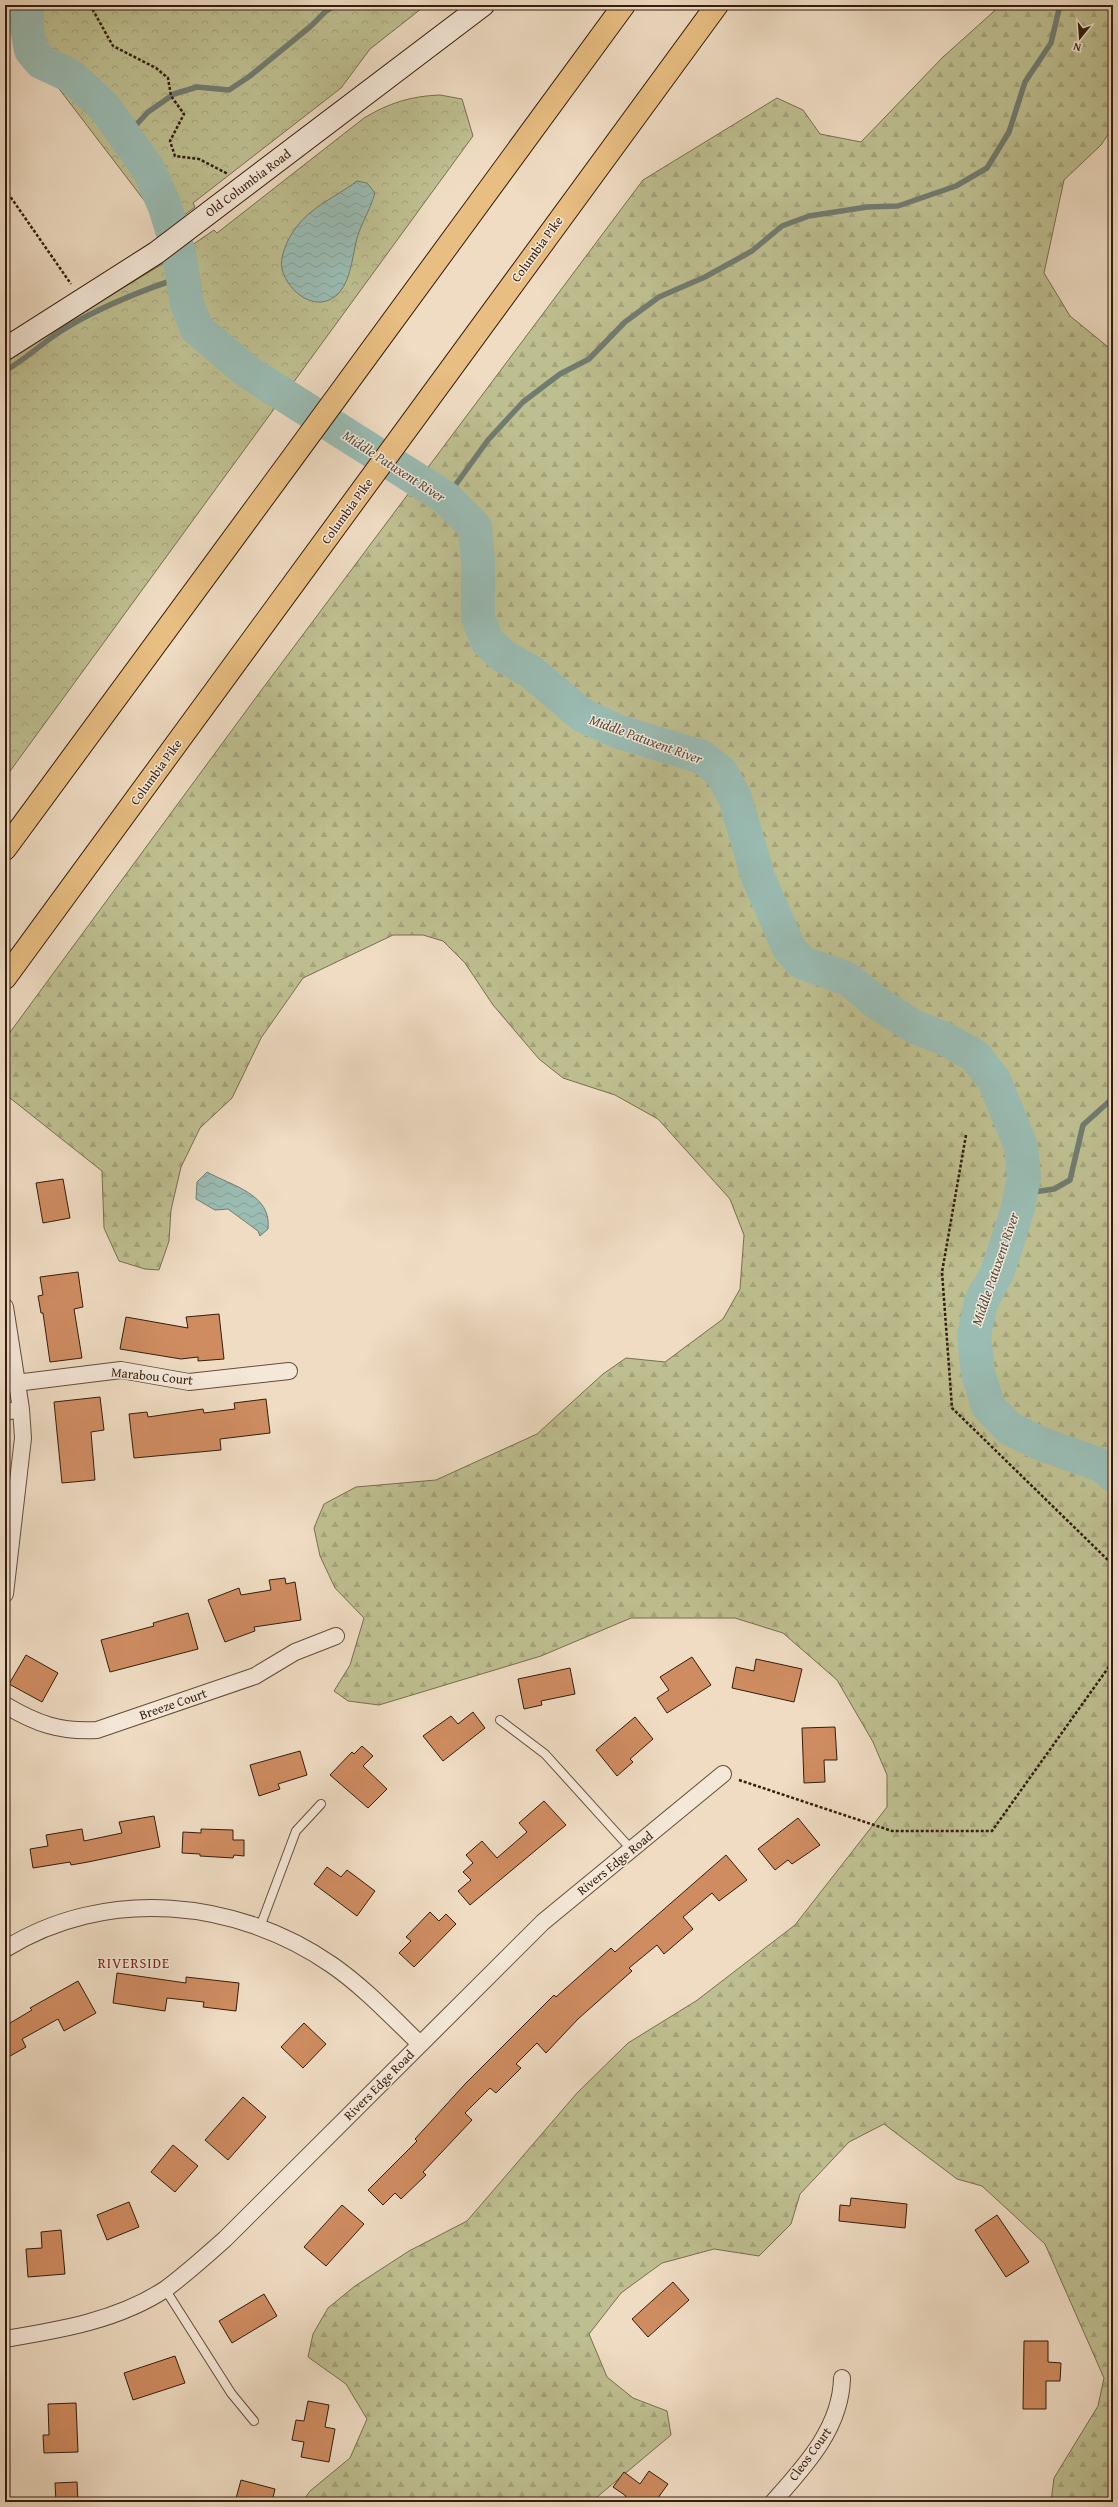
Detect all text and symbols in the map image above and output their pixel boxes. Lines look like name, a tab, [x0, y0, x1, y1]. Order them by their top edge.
north arrow	[1060, 18, 1100, 58]
text: N	[1071, 39, 1083, 56]
street label: Old Columbia Road	[201, 144, 295, 222]
street label: Columbia Pike	[507, 212, 567, 286]
water label: Middle Patuxent River	[339, 425, 450, 507]
street label: Columbia Pike	[317, 474, 377, 548]
water label: Middle Patuxent River	[587, 709, 706, 769]
street label: Columbia Pike	[126, 735, 186, 809]
water label: Middle Patuxent River	[966, 1209, 1024, 1328]
street label: Marabou Court	[110, 1362, 194, 1390]
street label: Breeze Court	[137, 1683, 210, 1724]
street label: Rivers Edge Road	[573, 1826, 657, 1900]
district label: RIVERSIDE	[98, 1953, 170, 1973]
street label: Rivers Edge Road	[339, 2045, 419, 2125]
street label: Cleos Court	[784, 2423, 836, 2485]

